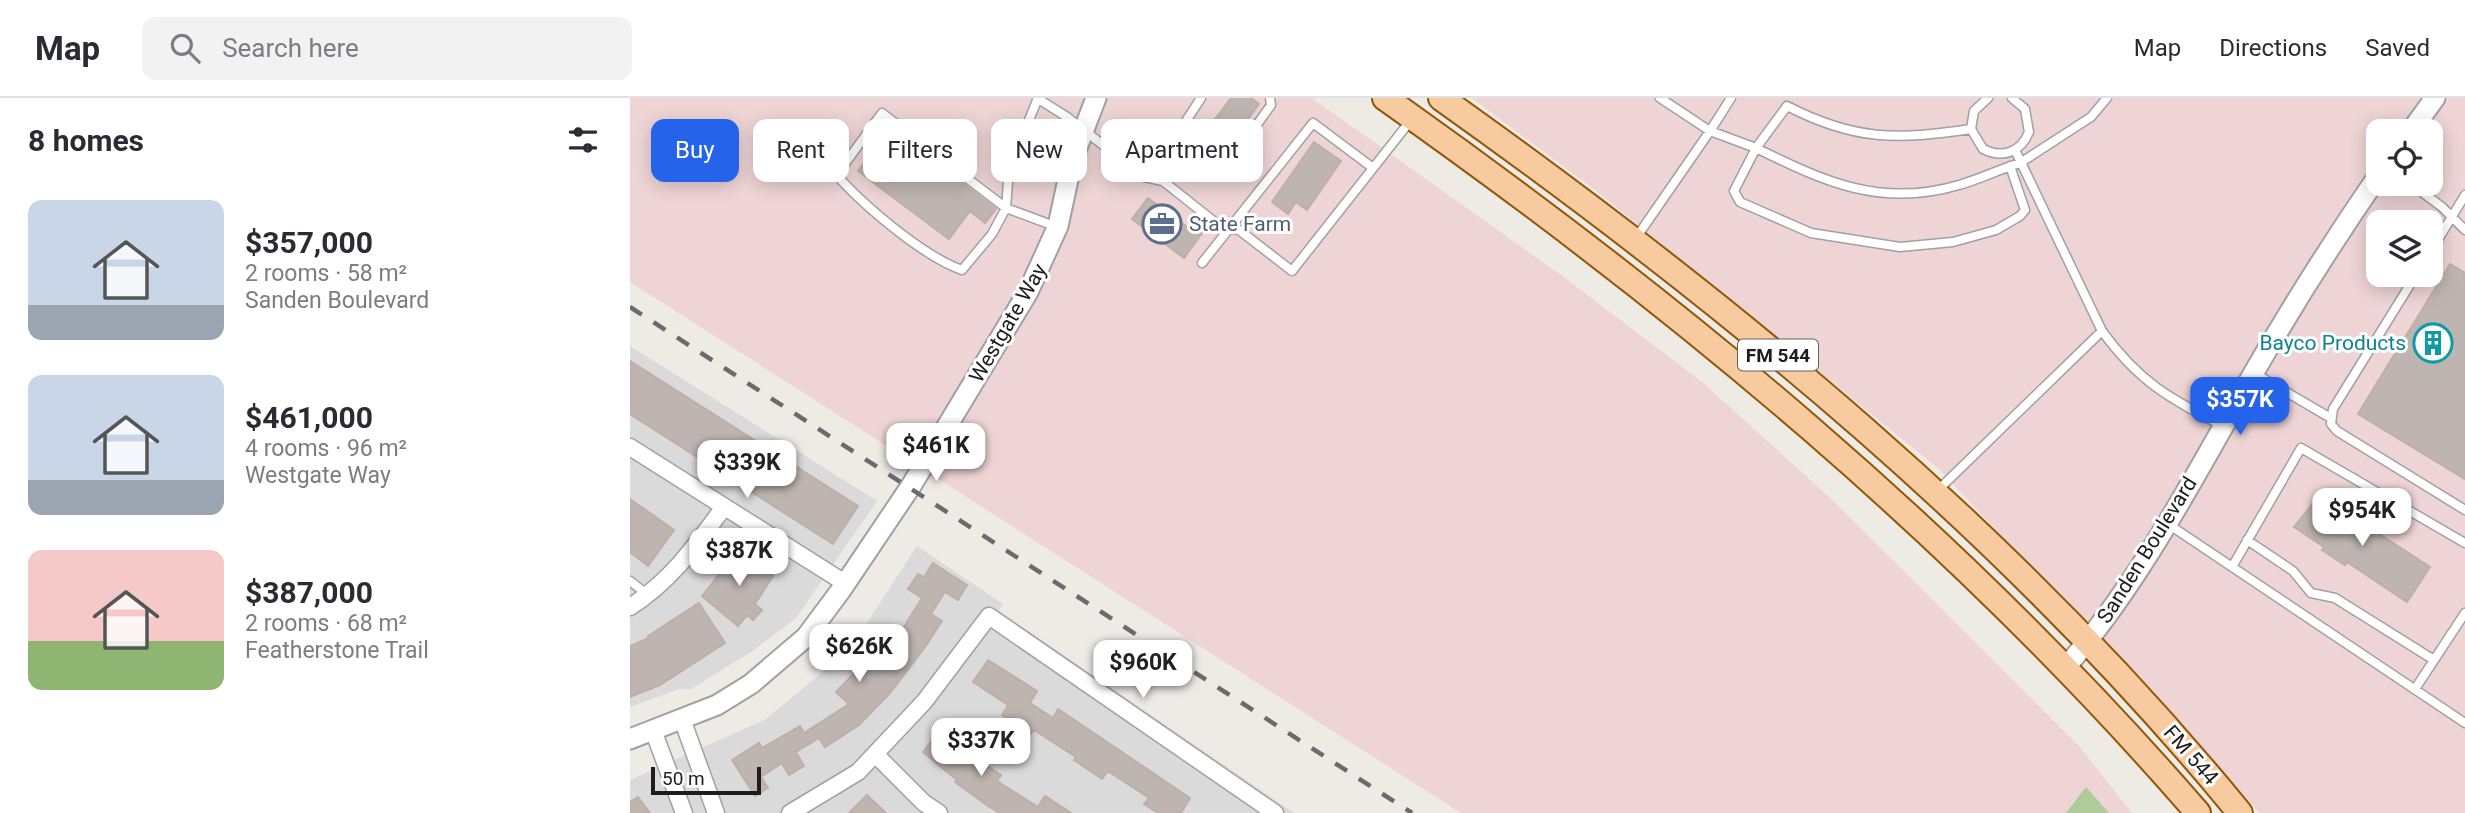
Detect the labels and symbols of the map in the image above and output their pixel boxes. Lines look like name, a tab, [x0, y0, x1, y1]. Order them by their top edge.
office icon: State Farm	[1141, 203, 1183, 245]
place label: State Farm	[1189, 212, 1291, 236]
street label: Westgate Way	[964, 259, 1052, 387]
building icon: Bayco Products	[2412, 322, 2454, 364]
place label: Bayco Products	[2259, 331, 2406, 355]
road number: FM 544	[1738, 340, 1818, 370]
pin: $357K	[2191, 378, 2289, 437]
pin: $461K	[887, 424, 985, 483]
pin: $339K	[698, 440, 796, 500]
street label: Sanden Boulevard	[2092, 472, 2202, 628]
pin: $954K	[2313, 489, 2411, 548]
pin: $387K	[690, 528, 788, 588]
pin: $626K	[810, 624, 908, 684]
pin: $960K	[1094, 640, 1192, 700]
pin: $337K	[932, 718, 1030, 778]
street label: FM 544	[2159, 721, 2223, 790]
scale bar	[651, 764, 761, 796]

